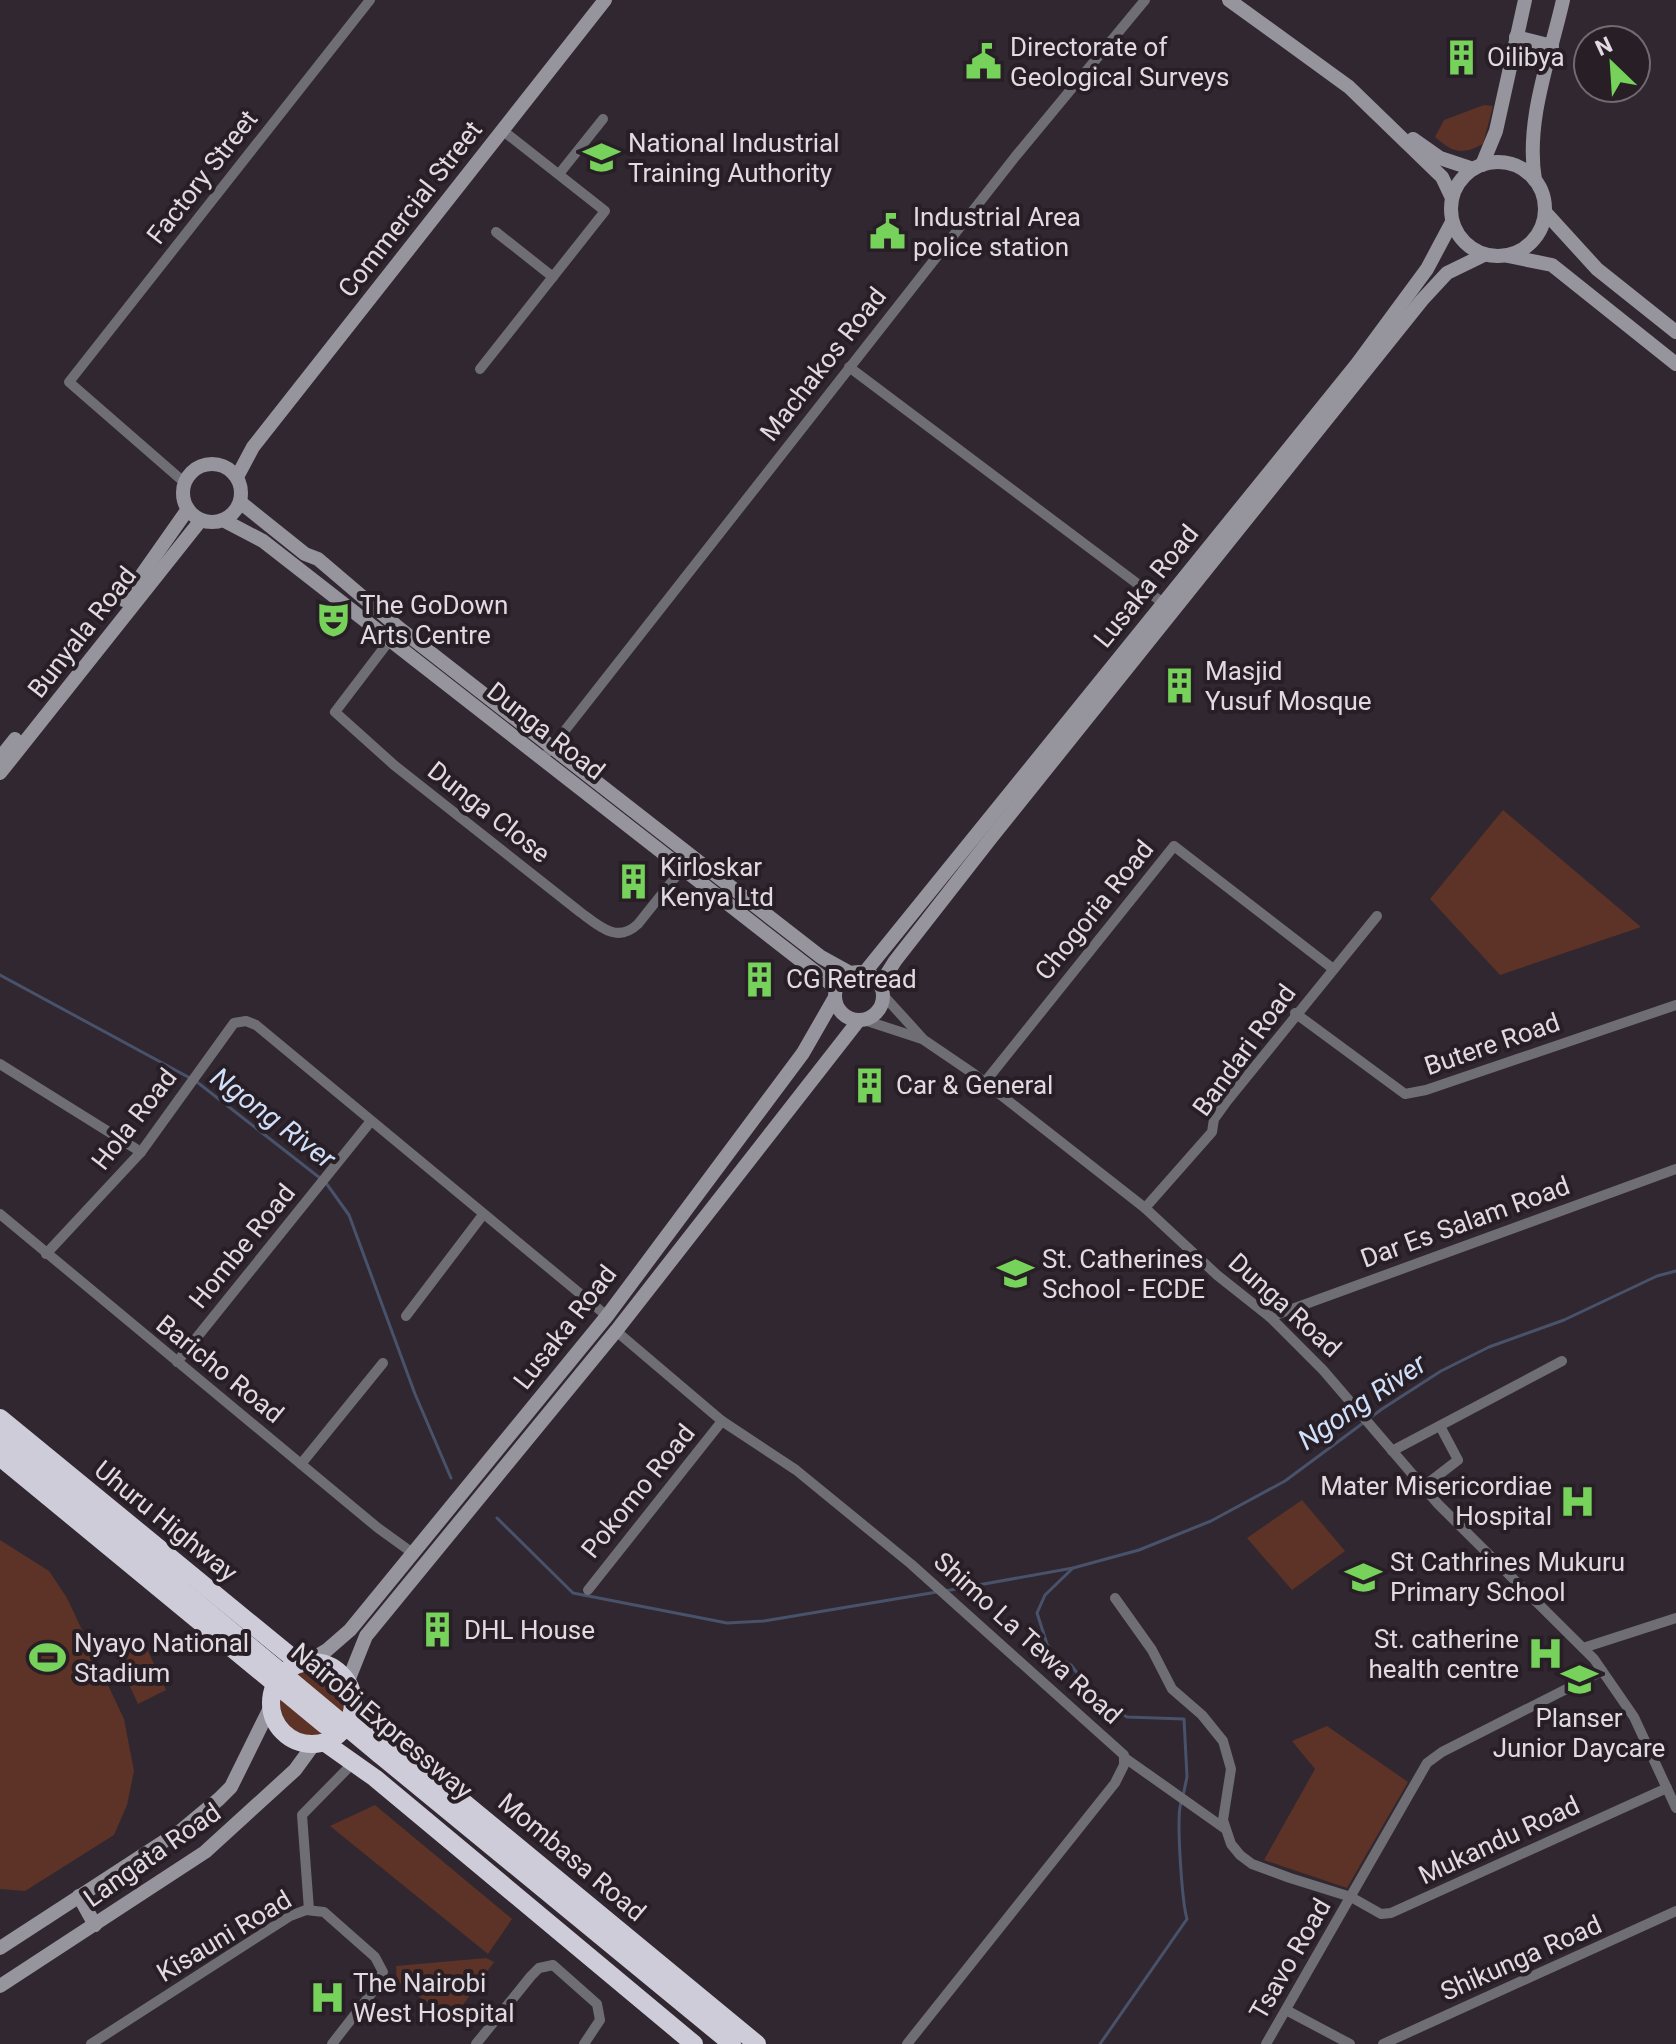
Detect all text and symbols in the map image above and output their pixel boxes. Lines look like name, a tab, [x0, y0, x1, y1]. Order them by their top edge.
north arrow	[1572, 24, 1652, 104]
place label: Directorate of Geological Surveys	[1010, 32, 1230, 92]
text: N	[1591, 32, 1616, 61]
building icon: Oilibya	[1442, 38, 1480, 76]
place label: Oilibya	[1487, 42, 1565, 72]
public building icon: Directorate of Geological Surveys	[965, 43, 1003, 81]
street label: Factory Street	[141, 104, 263, 250]
street label: Commercial Street	[332, 115, 488, 303]
place label: National Industrial Training Authority	[628, 128, 840, 188]
school or university icon: National Industrial Training Authority	[583, 139, 621, 177]
place label: Industrial Area police station	[913, 202, 1081, 262]
public building icon: Industrial Area police station	[868, 213, 906, 251]
street label: Machakos Road	[754, 281, 892, 447]
street label: Lusaka Road	[1088, 519, 1204, 653]
street label: Bunyala Road	[22, 561, 142, 703]
place label: The GoDown Arts Centre	[360, 590, 508, 650]
theatre icon: The GoDown Arts Centre	[315, 601, 353, 639]
place label: Masjid Yusuf Mosque	[1205, 656, 1372, 716]
building icon: Masjid Yusuf Mosque	[1160, 667, 1198, 705]
street label: Dunga Road	[481, 676, 611, 786]
street label: Dunga Close	[422, 755, 556, 869]
street label: Chogoria Road	[1029, 834, 1159, 986]
place label: Kirloskar Kenya Ltd	[660, 852, 774, 912]
building icon: Kirloskar Kenya Ltd	[615, 863, 653, 901]
building icon: CG Retread	[741, 960, 779, 998]
place label: CG Retread	[786, 964, 917, 994]
street label: Bandari Road	[1186, 979, 1302, 1121]
street label: Butere Road	[1420, 1007, 1564, 1081]
water label: Ngong River	[204, 1061, 342, 1176]
street label: Hola Road	[85, 1063, 183, 1175]
building icon: Car & General	[851, 1066, 889, 1104]
place label: Car & General	[896, 1070, 1053, 1100]
street label: Dar Es Salam Road	[1356, 1170, 1574, 1274]
street label: Hombe Road	[183, 1178, 301, 1314]
place label: St. Catherines School - ECDE	[1042, 1244, 1205, 1304]
street label: Dunga Road	[1223, 1247, 1347, 1363]
school or university icon: St. Catherines School - ECDE	[997, 1255, 1035, 1293]
street label: Lusaka Road	[507, 1259, 623, 1395]
street label: Baricho Road	[151, 1309, 289, 1429]
water label: Ngong River	[1292, 1347, 1433, 1457]
street label: Pokomo Road	[575, 1418, 701, 1564]
street label: Uhuru Highway	[89, 1454, 243, 1588]
place label: Mater Misericordiae Hospital	[1320, 1471, 1552, 1531]
hospital icon: Mater Misericordiae Hospital	[1559, 1482, 1597, 1520]
street label: Shimo La Tewa Road	[928, 1546, 1128, 1730]
place label: St Cathrines Mukuru Primary School	[1390, 1547, 1625, 1607]
school or university icon: St Cathrines Mukuru Primary School	[1345, 1558, 1383, 1596]
building icon: DHL House	[419, 1611, 457, 1649]
place label: DHL House	[464, 1615, 595, 1645]
place label: St. catherine health centre	[1369, 1624, 1519, 1684]
place label: Nyayo National Stadium	[74, 1628, 249, 1688]
hospital icon: St. catherine health centre	[1526, 1635, 1564, 1673]
street label: Nairobi Expressway	[285, 1637, 479, 1805]
sports icon: Nyayo National Stadium	[29, 1639, 67, 1677]
school or university icon: Planser Junior Daycare	[1560, 1660, 1598, 1698]
place label: Planser Junior Daycare	[1493, 1703, 1665, 1763]
street label: Mombasa Road	[492, 1787, 652, 1927]
street label: Mukandu Road	[1414, 1790, 1584, 1890]
street label: Langata Road	[78, 1797, 226, 1913]
street label: Kisauni Road	[151, 1884, 297, 1988]
street label: Tsavo Road	[1243, 1893, 1337, 2025]
street label: Shikunga Road	[1436, 1909, 1606, 2007]
place label: The Nairobi West Hospital	[353, 1968, 515, 2028]
hospital icon: The Nairobi West Hospital	[308, 1979, 346, 2017]

